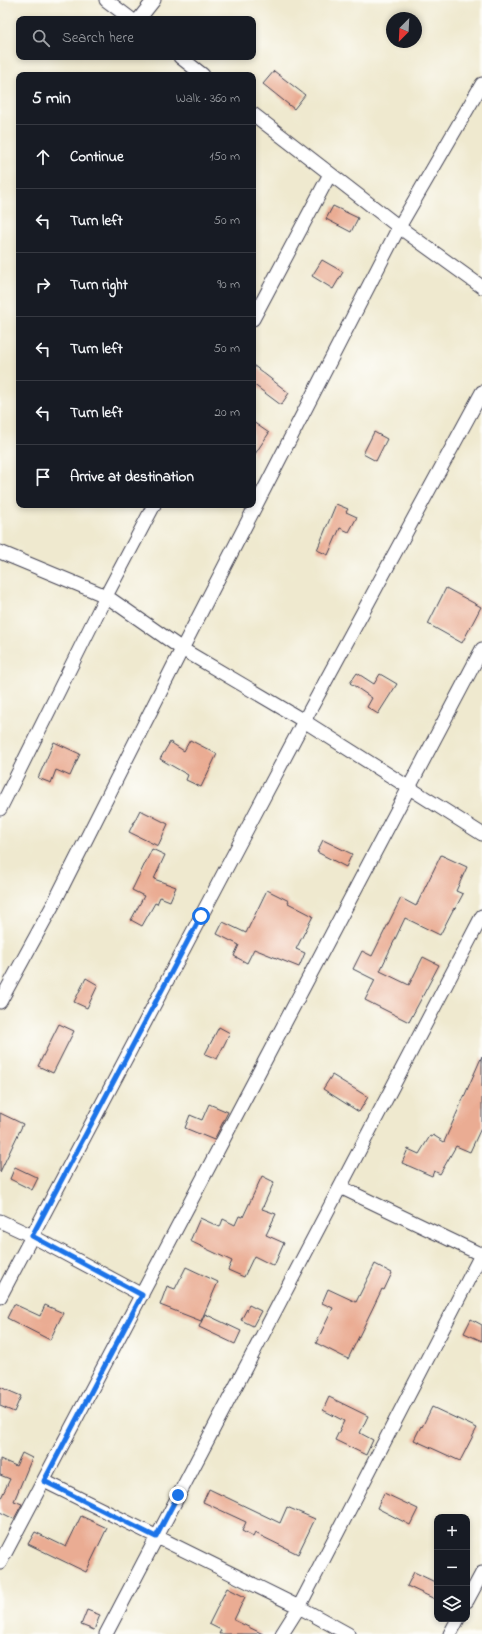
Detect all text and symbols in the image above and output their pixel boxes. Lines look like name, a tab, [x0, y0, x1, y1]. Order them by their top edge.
north arrow	[386, 12, 422, 48]
search box	[16, 16, 256, 60]
icon: search	[30, 27, 52, 49]
text: Search here	[62, 27, 134, 49]
text: 5 min	[32, 86, 71, 111]
text: Walk · 360 m	[176, 89, 240, 108]
icon: ahead	[32, 146, 54, 168]
text: Continue	[70, 146, 124, 168]
text: 150 m	[209, 147, 240, 166]
icon: left	[32, 210, 54, 232]
text: Turn left	[70, 210, 123, 232]
text: 50 m	[214, 211, 240, 230]
icon: right	[32, 274, 54, 296]
text: Turn right	[70, 274, 128, 296]
text: 90 m	[217, 275, 240, 294]
icon: left	[32, 338, 54, 360]
text: Turn left	[70, 338, 123, 360]
text: 50 m	[214, 339, 240, 358]
icon: left	[32, 402, 54, 424]
text: Turn left	[70, 402, 123, 424]
text: 20 m	[215, 403, 240, 422]
icon: arrive	[32, 466, 54, 488]
text: Arrive at destination	[70, 466, 194, 488]
route start	[192, 907, 210, 925]
route end	[169, 1486, 187, 1504]
map controls	[434, 1514, 470, 1622]
button: +	[434, 1514, 470, 1550]
button: −	[434, 1550, 470, 1586]
button: layers	[434, 1586, 470, 1622]

